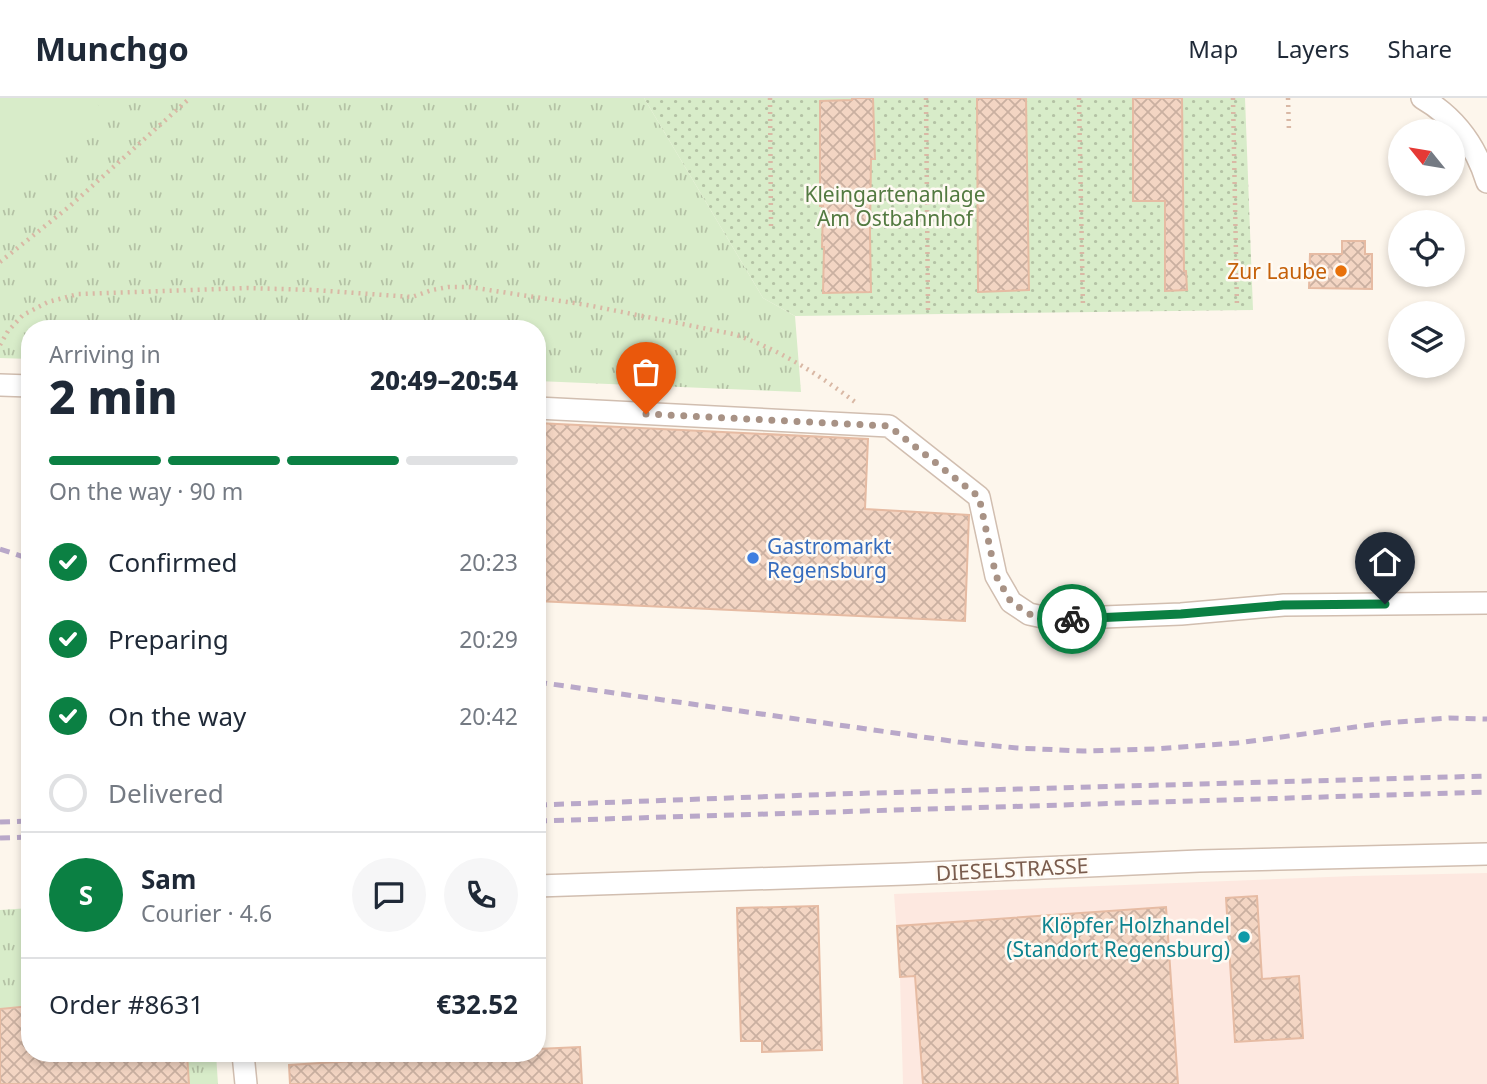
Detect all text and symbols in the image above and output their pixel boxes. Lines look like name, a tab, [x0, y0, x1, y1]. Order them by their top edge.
text: Munchgo	[35, 26, 189, 71]
text: Map	[1188, 32, 1238, 65]
text: Layers	[1276, 32, 1350, 65]
text: Share	[1388, 32, 1452, 65]
north arrow	[1388, 119, 1465, 196]
map controls	[1388, 119, 1465, 378]
park label: Kleingartenanlage Am Ostbahnhof	[804, 180, 986, 232]
button: locate	[1388, 210, 1465, 287]
place label: Zur Laube	[1227, 257, 1327, 285]
marker: Zur Laube	[1333, 263, 1349, 279]
button: layers	[1388, 301, 1465, 378]
text: Arriving in	[49, 338, 161, 370]
pin	[616, 342, 676, 414]
icon: bag	[627, 353, 665, 391]
text: 20:49–20:54	[370, 362, 518, 398]
text: 2 min	[49, 365, 178, 427]
text: On the way · 90 m	[49, 475, 243, 507]
place label: Gastromarkt Regensburg	[767, 532, 892, 584]
pin	[1355, 532, 1415, 604]
icon: check	[49, 543, 87, 581]
icon: home	[1366, 543, 1404, 581]
text: Confirmed	[108, 544, 238, 580]
text: 20:23	[459, 546, 518, 578]
marker: Gastromarkt Regensburg	[745, 550, 761, 566]
courier	[1037, 584, 1107, 654]
icon: bike	[1053, 600, 1091, 638]
icon: check	[49, 620, 87, 658]
text: Preparing	[108, 621, 229, 657]
text: 20:29	[459, 623, 518, 655]
icon: check	[49, 697, 87, 735]
text: On the way	[108, 698, 246, 734]
text: 20:42	[459, 700, 518, 732]
text: Delivered	[108, 775, 224, 811]
street label: DIESELSTRASSE	[935, 851, 1089, 887]
button: chat	[352, 858, 426, 932]
button: phone	[444, 858, 518, 932]
text: Sam	[141, 861, 196, 897]
text: S	[79, 877, 93, 913]
text: Courier · 4.6	[141, 897, 272, 929]
place label: Klöpfer Holzhandel (Standort Regensburg)	[1006, 911, 1230, 963]
marker: Klöpfer Holzhandel (Standort Regensburg)	[1236, 929, 1252, 945]
text: Order #8631	[49, 986, 204, 1022]
text: €32.52	[436, 986, 518, 1022]

